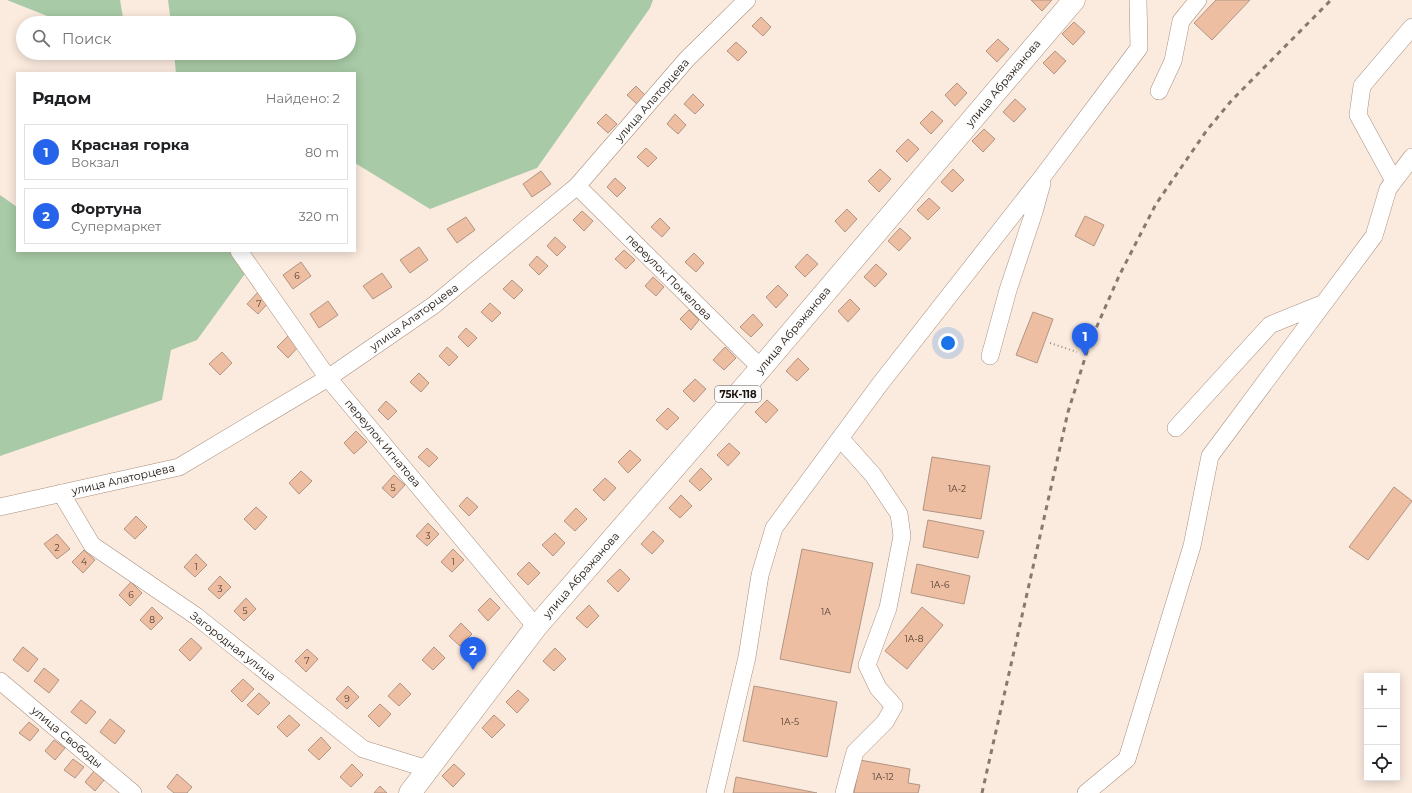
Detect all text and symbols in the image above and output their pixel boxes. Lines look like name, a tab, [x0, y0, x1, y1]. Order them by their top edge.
search box	[16, 16, 356, 60]
icon: search	[30, 27, 52, 49]
text: Поиск	[62, 29, 111, 48]
street label: улица Абражанова	[962, 37, 1044, 130]
street label: улица Алаторцева	[611, 56, 692, 145]
text: Рядом	[32, 88, 91, 108]
text: Найдено: 2	[266, 90, 340, 106]
text: Красная горка	[71, 135, 189, 154]
text: 1	[43, 144, 49, 160]
text: 80 m	[305, 144, 339, 160]
text: Вокзал	[71, 154, 119, 170]
text: Фортуна	[71, 199, 142, 218]
text: 2	[42, 208, 50, 224]
text: 320 m	[299, 208, 339, 224]
text: Супермаркет	[71, 218, 161, 234]
street label: переулок Помелова	[623, 231, 715, 323]
house number: 6	[294, 270, 300, 281]
street label: улица Алаторцева	[366, 280, 461, 354]
street label: улица Абражанова	[752, 284, 834, 377]
house number: 7	[256, 298, 262, 309]
pin: 1	[1072, 323, 1098, 356]
your location	[938, 333, 958, 353]
road number: 75К-118	[715, 386, 761, 402]
street label: переулок Игнатова	[342, 396, 424, 490]
street label: улица Алаторцева	[69, 460, 176, 498]
house number: 5	[390, 482, 396, 493]
house number: 1А-2	[948, 483, 966, 494]
street label: улица Абражанова	[539, 529, 622, 622]
house number: 3	[425, 530, 431, 541]
house number: 2	[54, 542, 60, 553]
house number: 4	[81, 556, 87, 567]
house number: 1	[451, 556, 455, 567]
house number: 1	[194, 561, 198, 572]
house number: 1А-6	[931, 579, 950, 590]
house number: 3	[217, 583, 223, 594]
house number: 6	[128, 589, 134, 600]
house number: 5	[242, 605, 248, 616]
house number: 1А	[821, 606, 831, 617]
street label: Загородная улица	[187, 608, 279, 684]
house number: 8	[149, 614, 155, 625]
house number: 1А-8	[905, 633, 924, 644]
pin: 2	[460, 637, 486, 670]
house number: 7	[304, 655, 310, 666]
map controls	[1364, 673, 1400, 781]
button: +	[1364, 673, 1400, 709]
house number: 9	[344, 693, 350, 704]
street label: улица Свободы	[28, 702, 106, 771]
button: −	[1364, 709, 1400, 745]
house number: 1А-5	[781, 716, 799, 727]
button: locate	[1364, 745, 1400, 781]
house number: 1А-12	[872, 771, 894, 782]

